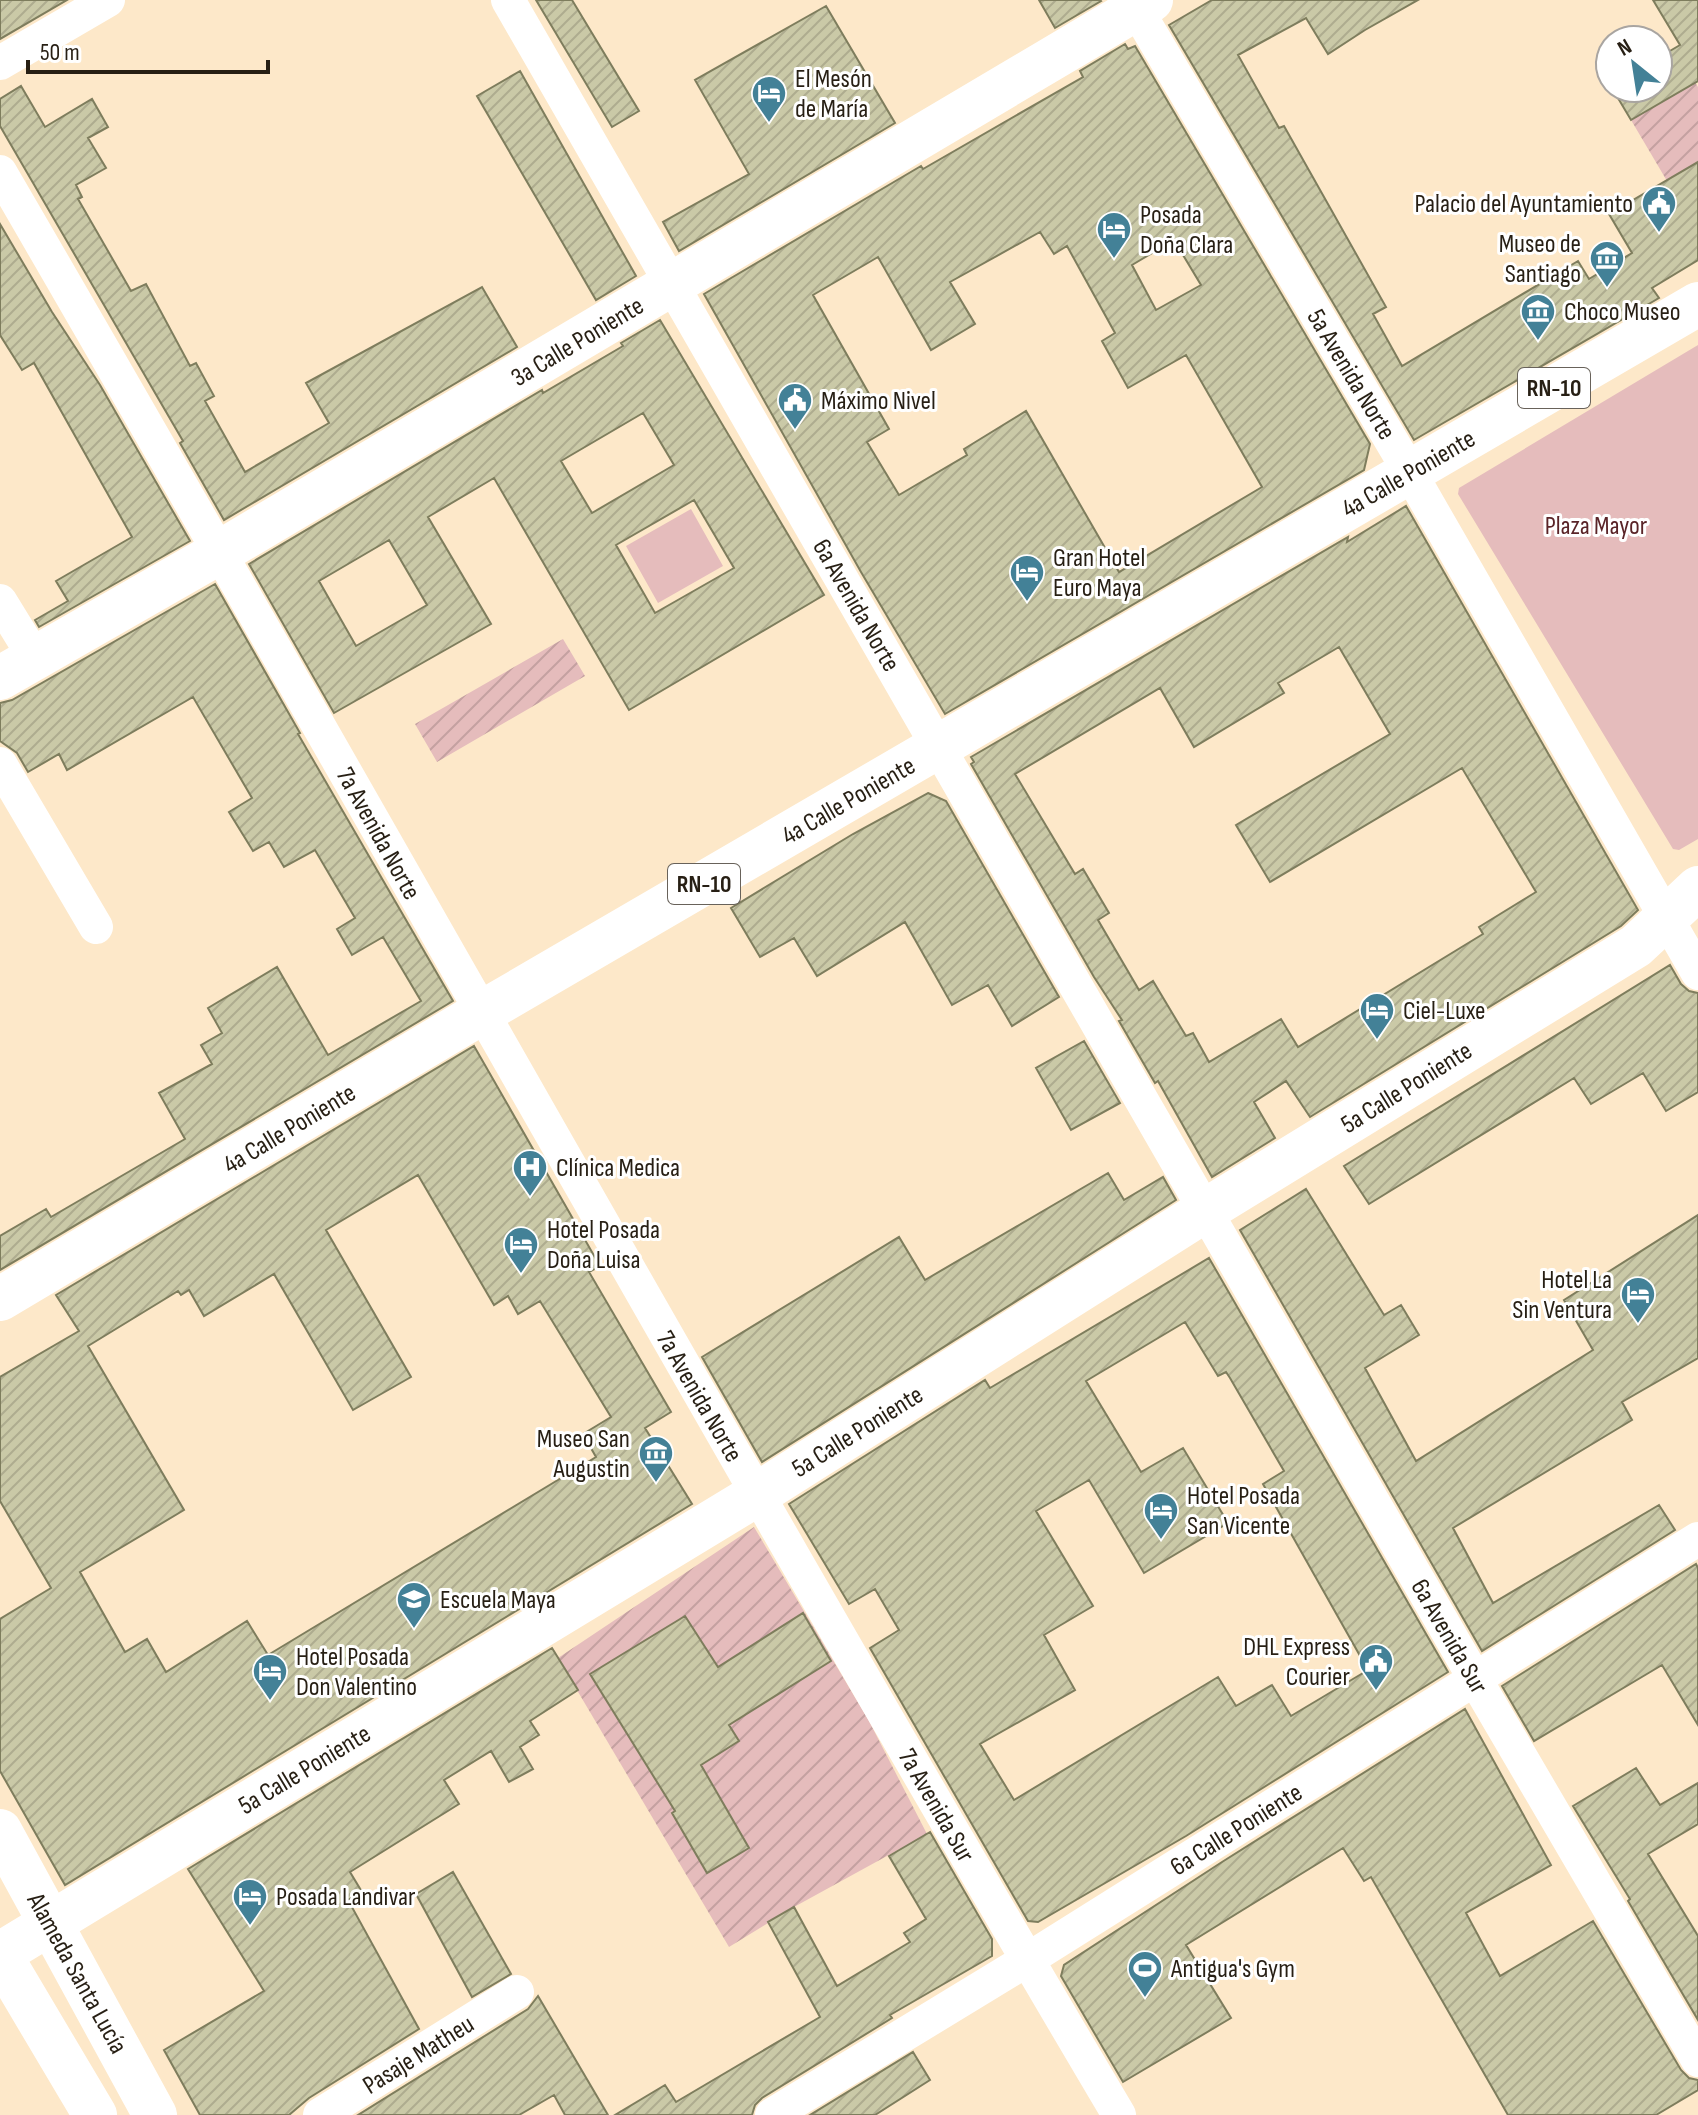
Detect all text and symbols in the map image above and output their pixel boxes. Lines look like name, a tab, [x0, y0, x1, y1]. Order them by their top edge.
scale bar	[28, 24, 268, 74]
north arrow	[1594, 24, 1674, 104]
text: N	[1613, 33, 1637, 63]
text: 50 m	[40, 38, 80, 67]
place label: El Mesón de María	[795, 64, 872, 125]
hotel icon: El Mesón de María	[750, 74, 788, 124]
public building icon: Palacio del Ayuntamiento	[1640, 184, 1678, 234]
place label: Palacio del Ayuntamiento	[1414, 189, 1633, 220]
place label: Posada Doña Clara	[1140, 200, 1233, 261]
hotel icon: Posada Doña Clara	[1095, 210, 1133, 260]
place label: Museo de Santiago	[1499, 229, 1581, 290]
museum icon: Museo de Santiago	[1588, 239, 1626, 289]
street label: 3a Calle Poniente	[506, 291, 650, 394]
museum icon: Choco Museo	[1519, 292, 1557, 342]
place label: Choco Museo	[1564, 297, 1681, 328]
street label: 5a Avenida Norte	[1300, 304, 1402, 446]
road number: RN-10	[1518, 368, 1590, 408]
public building icon: Máximo Nivel	[776, 381, 814, 431]
place label: Máximo Nivel	[821, 386, 936, 417]
street label: 4a Calle Poniente	[1336, 424, 1481, 525]
park label: Plaza Mayor	[1545, 511, 1648, 542]
street label: 6a Avenida Norte	[805, 534, 906, 677]
place label: Gran Hotel Euro Maya	[1053, 543, 1145, 604]
hotel icon: Gran Hotel Euro Maya	[1008, 553, 1046, 603]
street label: 4a Calle Poniente	[776, 751, 921, 852]
street label: 7a Avenida Norte	[329, 762, 427, 905]
road number: RN-10	[668, 864, 740, 904]
hotel icon: Ciel-Luxe	[1358, 991, 1396, 1041]
place label: Ciel-Luxe	[1403, 996, 1486, 1027]
street label: 5a Calle Poniente	[1336, 1036, 1478, 1141]
street label: 4a Calle Poniente	[218, 1078, 362, 1181]
hospital icon: Clínica Medica	[511, 1148, 549, 1198]
place label: Clínica Medica	[556, 1153, 680, 1184]
place label: Hotel Posada Doña Luisa	[547, 1215, 660, 1276]
hotel icon: Hotel Posada Doña Luisa	[502, 1225, 540, 1275]
place label: Hotel La Sin Ventura	[1512, 1265, 1612, 1326]
hotel icon: Hotel La Sin Ventura	[1619, 1275, 1657, 1325]
street label: 7a Avenida Norte	[649, 1326, 749, 1468]
street label: 5a Calle Poniente	[787, 1380, 929, 1485]
place label: Museo San Augustin	[537, 1424, 630, 1485]
museum icon: Museo San Augustin	[637, 1434, 675, 1484]
place label: Hotel Posada San Vicente	[1187, 1481, 1300, 1542]
hotel icon: Hotel Posada San Vicente	[1142, 1491, 1180, 1541]
street label: 6a Avenida Sur	[1404, 1574, 1494, 1700]
school or university icon: Escuela Maya	[395, 1580, 433, 1630]
place label: Escuela Maya	[440, 1585, 556, 1616]
place label: DHL Express Courier	[1243, 1632, 1351, 1693]
place label: Hotel Posada Don Valentino	[296, 1642, 417, 1703]
public building icon: DHL Express Courier	[1357, 1642, 1395, 1692]
hotel icon: Hotel Posada Don Valentino	[251, 1652, 289, 1702]
street label: 5a Calle Poniente	[233, 1719, 376, 1822]
street label: 7a Avenida Sur	[891, 1744, 981, 1868]
street label: 6a Calle Poniente	[1165, 1777, 1308, 1883]
hotel icon: Posada Landivar	[231, 1877, 269, 1927]
place label: Posada Landivar	[276, 1882, 416, 1913]
street label: Alameda Santa Lucía	[19, 1887, 134, 2059]
sports icon: Antigua's Gym	[1126, 1949, 1164, 1999]
place label: Antigua's Gym	[1170, 1954, 1295, 1985]
street label: Pasaje Matheu	[358, 2009, 480, 2102]

